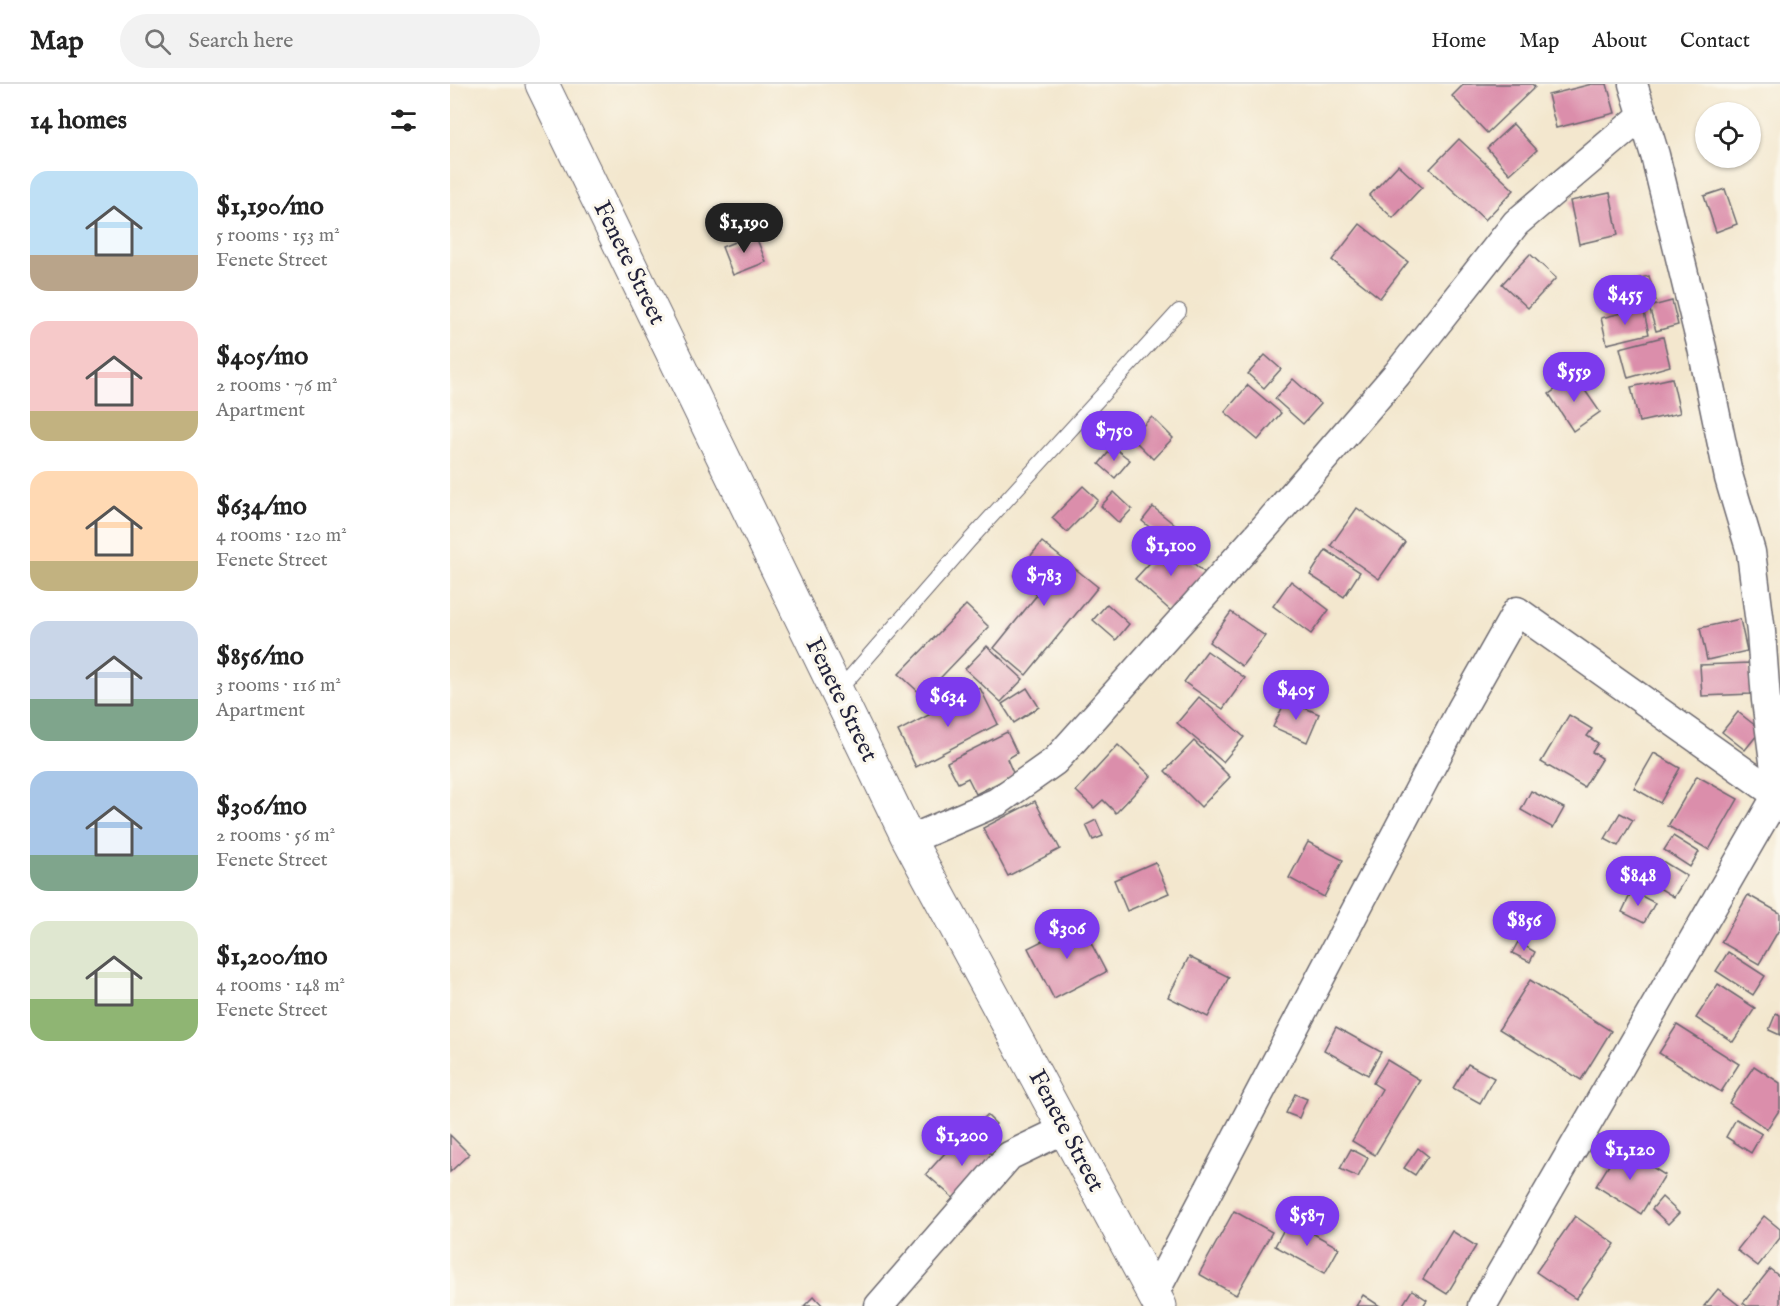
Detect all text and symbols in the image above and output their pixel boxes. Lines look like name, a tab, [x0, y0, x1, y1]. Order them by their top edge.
search box	[120, 14, 540, 68]
text: Map	[30, 24, 84, 59]
icon: search	[141, 25, 174, 58]
text: Search here	[189, 27, 293, 55]
text: Home	[1431, 28, 1486, 55]
text: Map	[1519, 28, 1559, 55]
text: About	[1592, 28, 1647, 55]
text: Contact	[1680, 28, 1750, 55]
map controls	[1695, 102, 1761, 168]
button: locate	[1695, 102, 1761, 168]
text: 14 homes	[30, 104, 127, 137]
icon: filters	[387, 104, 420, 137]
text: $1,190/mo	[216, 190, 324, 223]
icon: home	[78, 195, 150, 267]
street label: Fenete Street	[586, 196, 672, 330]
pin: $1,190	[695, 203, 793, 254]
text: $1,190	[719, 210, 769, 235]
text: 5 rooms · 153 m²	[216, 223, 340, 248]
text: Fenete Street	[216, 248, 328, 273]
pin: $455	[1589, 275, 1661, 326]
text: $455	[1607, 282, 1643, 307]
text: $405/mo	[216, 340, 308, 373]
icon: home	[78, 345, 150, 417]
pin: $559	[1538, 352, 1610, 403]
text: $559	[1557, 359, 1591, 384]
text: 2 rooms · 76 m²	[216, 373, 337, 398]
text: Apartment	[216, 398, 305, 423]
pin: $750	[1078, 411, 1150, 462]
text: $750	[1095, 418, 1133, 443]
text: $634/mo	[216, 490, 307, 523]
icon: home	[78, 495, 150, 567]
text: 4 rooms · 120 m²	[216, 523, 347, 548]
pin: $1,100	[1122, 526, 1220, 577]
text: $1,100	[1146, 533, 1196, 558]
text: Fenete Street	[216, 548, 328, 573]
pin: $783	[1008, 556, 1080, 607]
text: $783	[1026, 563, 1062, 588]
street label: Fenete Street	[798, 633, 884, 767]
text: $856/mo	[216, 640, 304, 673]
icon: home	[78, 645, 150, 717]
pin: $405	[1260, 670, 1332, 721]
text: 3 rooms · 116 m²	[216, 673, 341, 698]
pin: $634	[912, 677, 984, 728]
text: $405	[1277, 677, 1315, 702]
text: $634	[930, 684, 966, 709]
text: Apartment	[216, 698, 305, 723]
text: $306/mo	[216, 790, 307, 823]
icon: home	[78, 795, 150, 867]
text: 2 rooms · 56 m²	[216, 823, 335, 848]
text: Fenete Street	[216, 848, 328, 873]
pin: $848	[1602, 856, 1674, 907]
text: $848	[1620, 863, 1656, 888]
pin: $856	[1488, 901, 1560, 952]
text: $856	[1507, 908, 1541, 933]
pin: $306	[1031, 909, 1103, 960]
text: $306	[1049, 916, 1085, 941]
text: $1,200/mo	[216, 940, 328, 973]
icon: home	[78, 945, 150, 1017]
text: 4 rooms · 148 m²	[216, 973, 345, 998]
text: Fenete Street	[216, 998, 328, 1023]
street label: Fenete Street	[1021, 1065, 1111, 1197]
pin: $1,200	[913, 1116, 1011, 1167]
text: $1,200	[936, 1123, 988, 1148]
pin: $1,120	[1581, 1130, 1679, 1181]
text: $1,120	[1605, 1137, 1655, 1162]
pin: $587	[1271, 1196, 1343, 1247]
text: $587	[1289, 1203, 1325, 1228]

